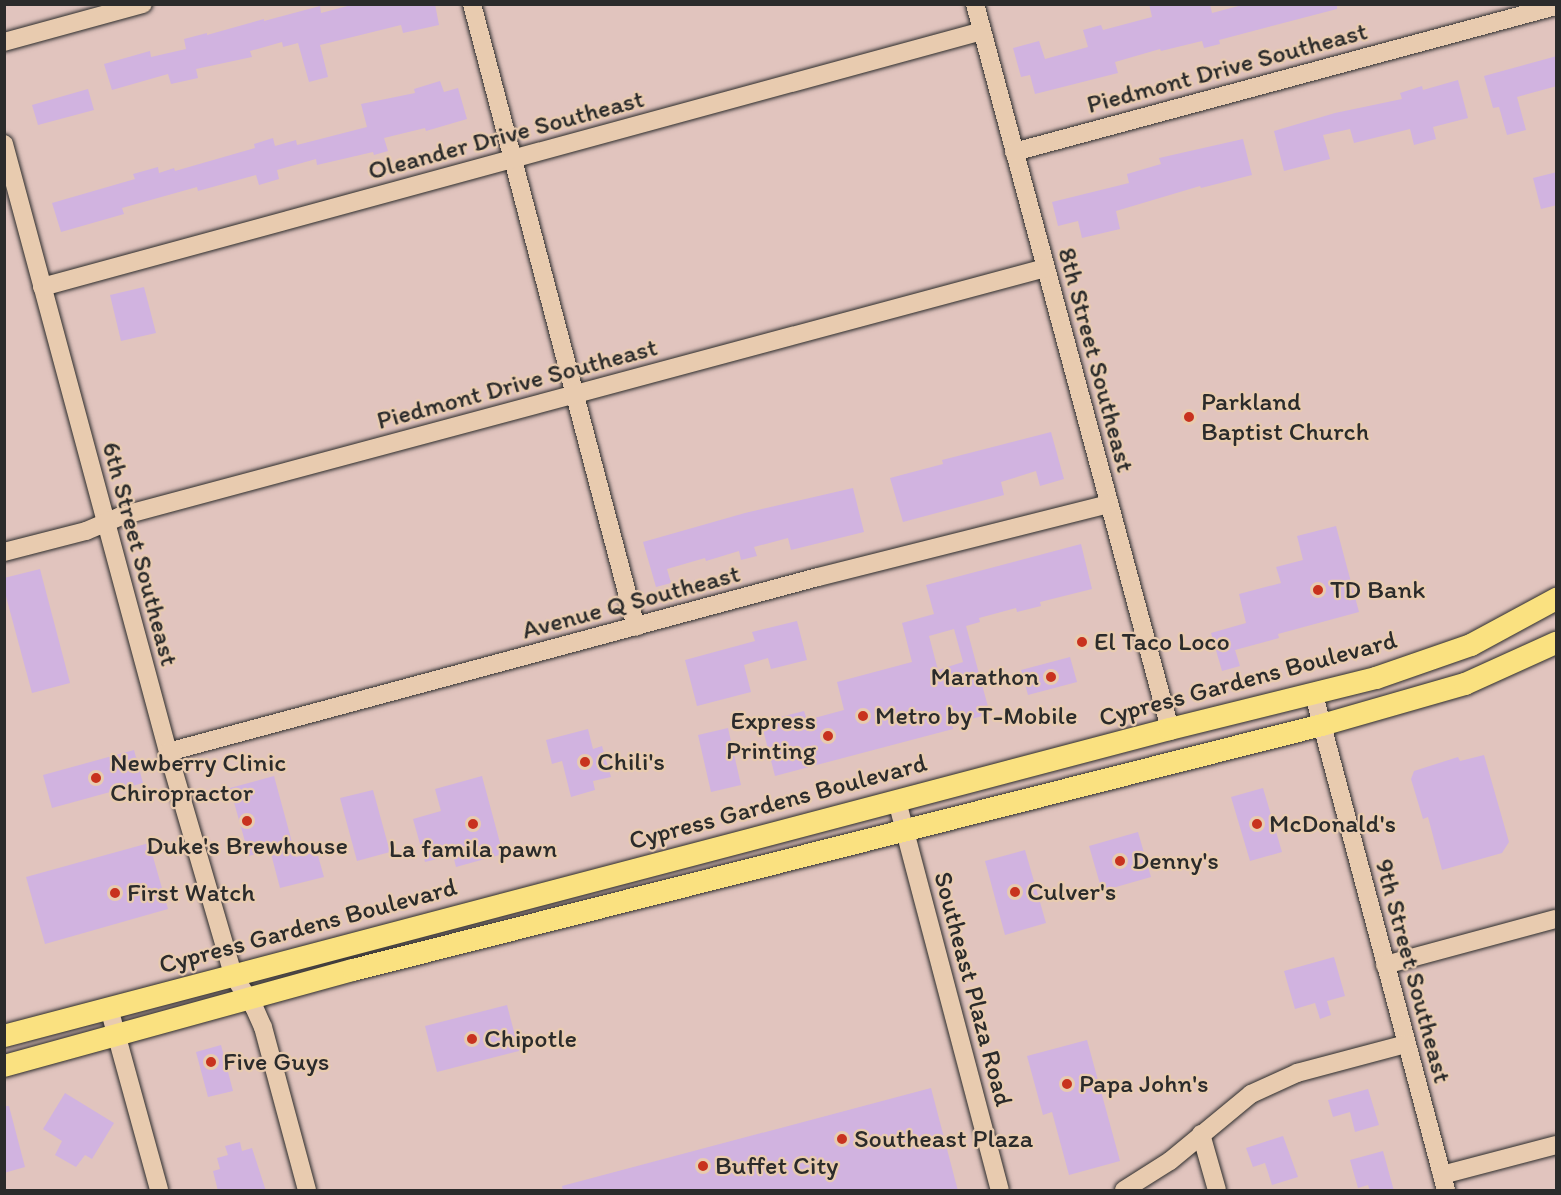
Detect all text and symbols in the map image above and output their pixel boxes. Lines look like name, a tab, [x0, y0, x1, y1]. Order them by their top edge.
street label: Piedmont Drive Southeast	[1083, 15, 1371, 121]
street label: Oleander Drive Southeast	[364, 83, 648, 187]
street label: 8th Street Southeast	[1051, 245, 1141, 475]
street label: Piedmont Drive Southeast	[373, 331, 661, 437]
place label: Parkland Baptist Church	[1201, 386, 1370, 448]
marker: Parkland Baptist Church	[1182, 410, 1196, 424]
street label: 6th Street Southeast	[95, 439, 185, 669]
street label: Avenue Q Southeast	[518, 558, 744, 646]
place label: TD Bank	[1330, 574, 1425, 606]
marker: TD Bank	[1311, 583, 1325, 597]
street label: Cypress Gardens Boulevard	[1095, 624, 1401, 734]
place label: El Taco Loco	[1094, 626, 1230, 658]
marker: El Taco Loco	[1075, 635, 1089, 649]
place label: Marathon	[930, 661, 1039, 693]
marker: Marathon	[1044, 670, 1058, 684]
place label: Metro by T-Mobile	[875, 700, 1077, 732]
place label: Express Printing	[726, 705, 816, 766]
marker: Metro by T-Mobile	[856, 709, 870, 723]
marker: Express Printing	[821, 729, 835, 743]
place label: Chili's	[597, 746, 665, 778]
place label: Newberry Clinic Chiropractor	[110, 747, 286, 808]
street label: Cypress Gardens Boulevard	[625, 747, 931, 857]
marker: Chili's	[578, 755, 592, 769]
marker: Newberry Clinic Chiropractor	[87, 769, 105, 787]
place label: McDonald's	[1269, 808, 1396, 840]
marker: Duke's Brewhouse	[240, 814, 254, 828]
marker: La famila pawn	[466, 817, 480, 831]
marker: McDonald's	[1250, 817, 1264, 831]
place label: Duke's Brewhouse	[146, 830, 348, 862]
place label: La famila pawn	[388, 833, 558, 865]
place label: Denny's	[1132, 845, 1219, 877]
marker: Denny's	[1113, 854, 1127, 868]
street label: 9th Street Southeast	[1368, 856, 1458, 1086]
street label: Southeast Plaza Road	[927, 869, 1019, 1109]
street label: Cypress Gardens Boulevard	[155, 871, 461, 981]
place label: Culver's	[1027, 876, 1116, 908]
place label: First Watch	[127, 877, 255, 909]
marker: Culver's	[1008, 885, 1022, 899]
marker: First Watch	[108, 886, 122, 900]
place label: Chipotle	[484, 1023, 577, 1055]
marker: Chipotle	[465, 1032, 479, 1046]
place label: Five Guys	[223, 1046, 329, 1078]
marker: Five Guys	[204, 1055, 218, 1069]
place label: Papa John's	[1079, 1068, 1209, 1100]
marker: Papa John's	[1060, 1077, 1074, 1091]
place label: Southeast Plaza	[854, 1123, 1033, 1155]
marker: Southeast Plaza	[835, 1132, 849, 1146]
place label: Buffet City	[715, 1150, 838, 1182]
marker: Buffet City	[696, 1159, 710, 1173]

